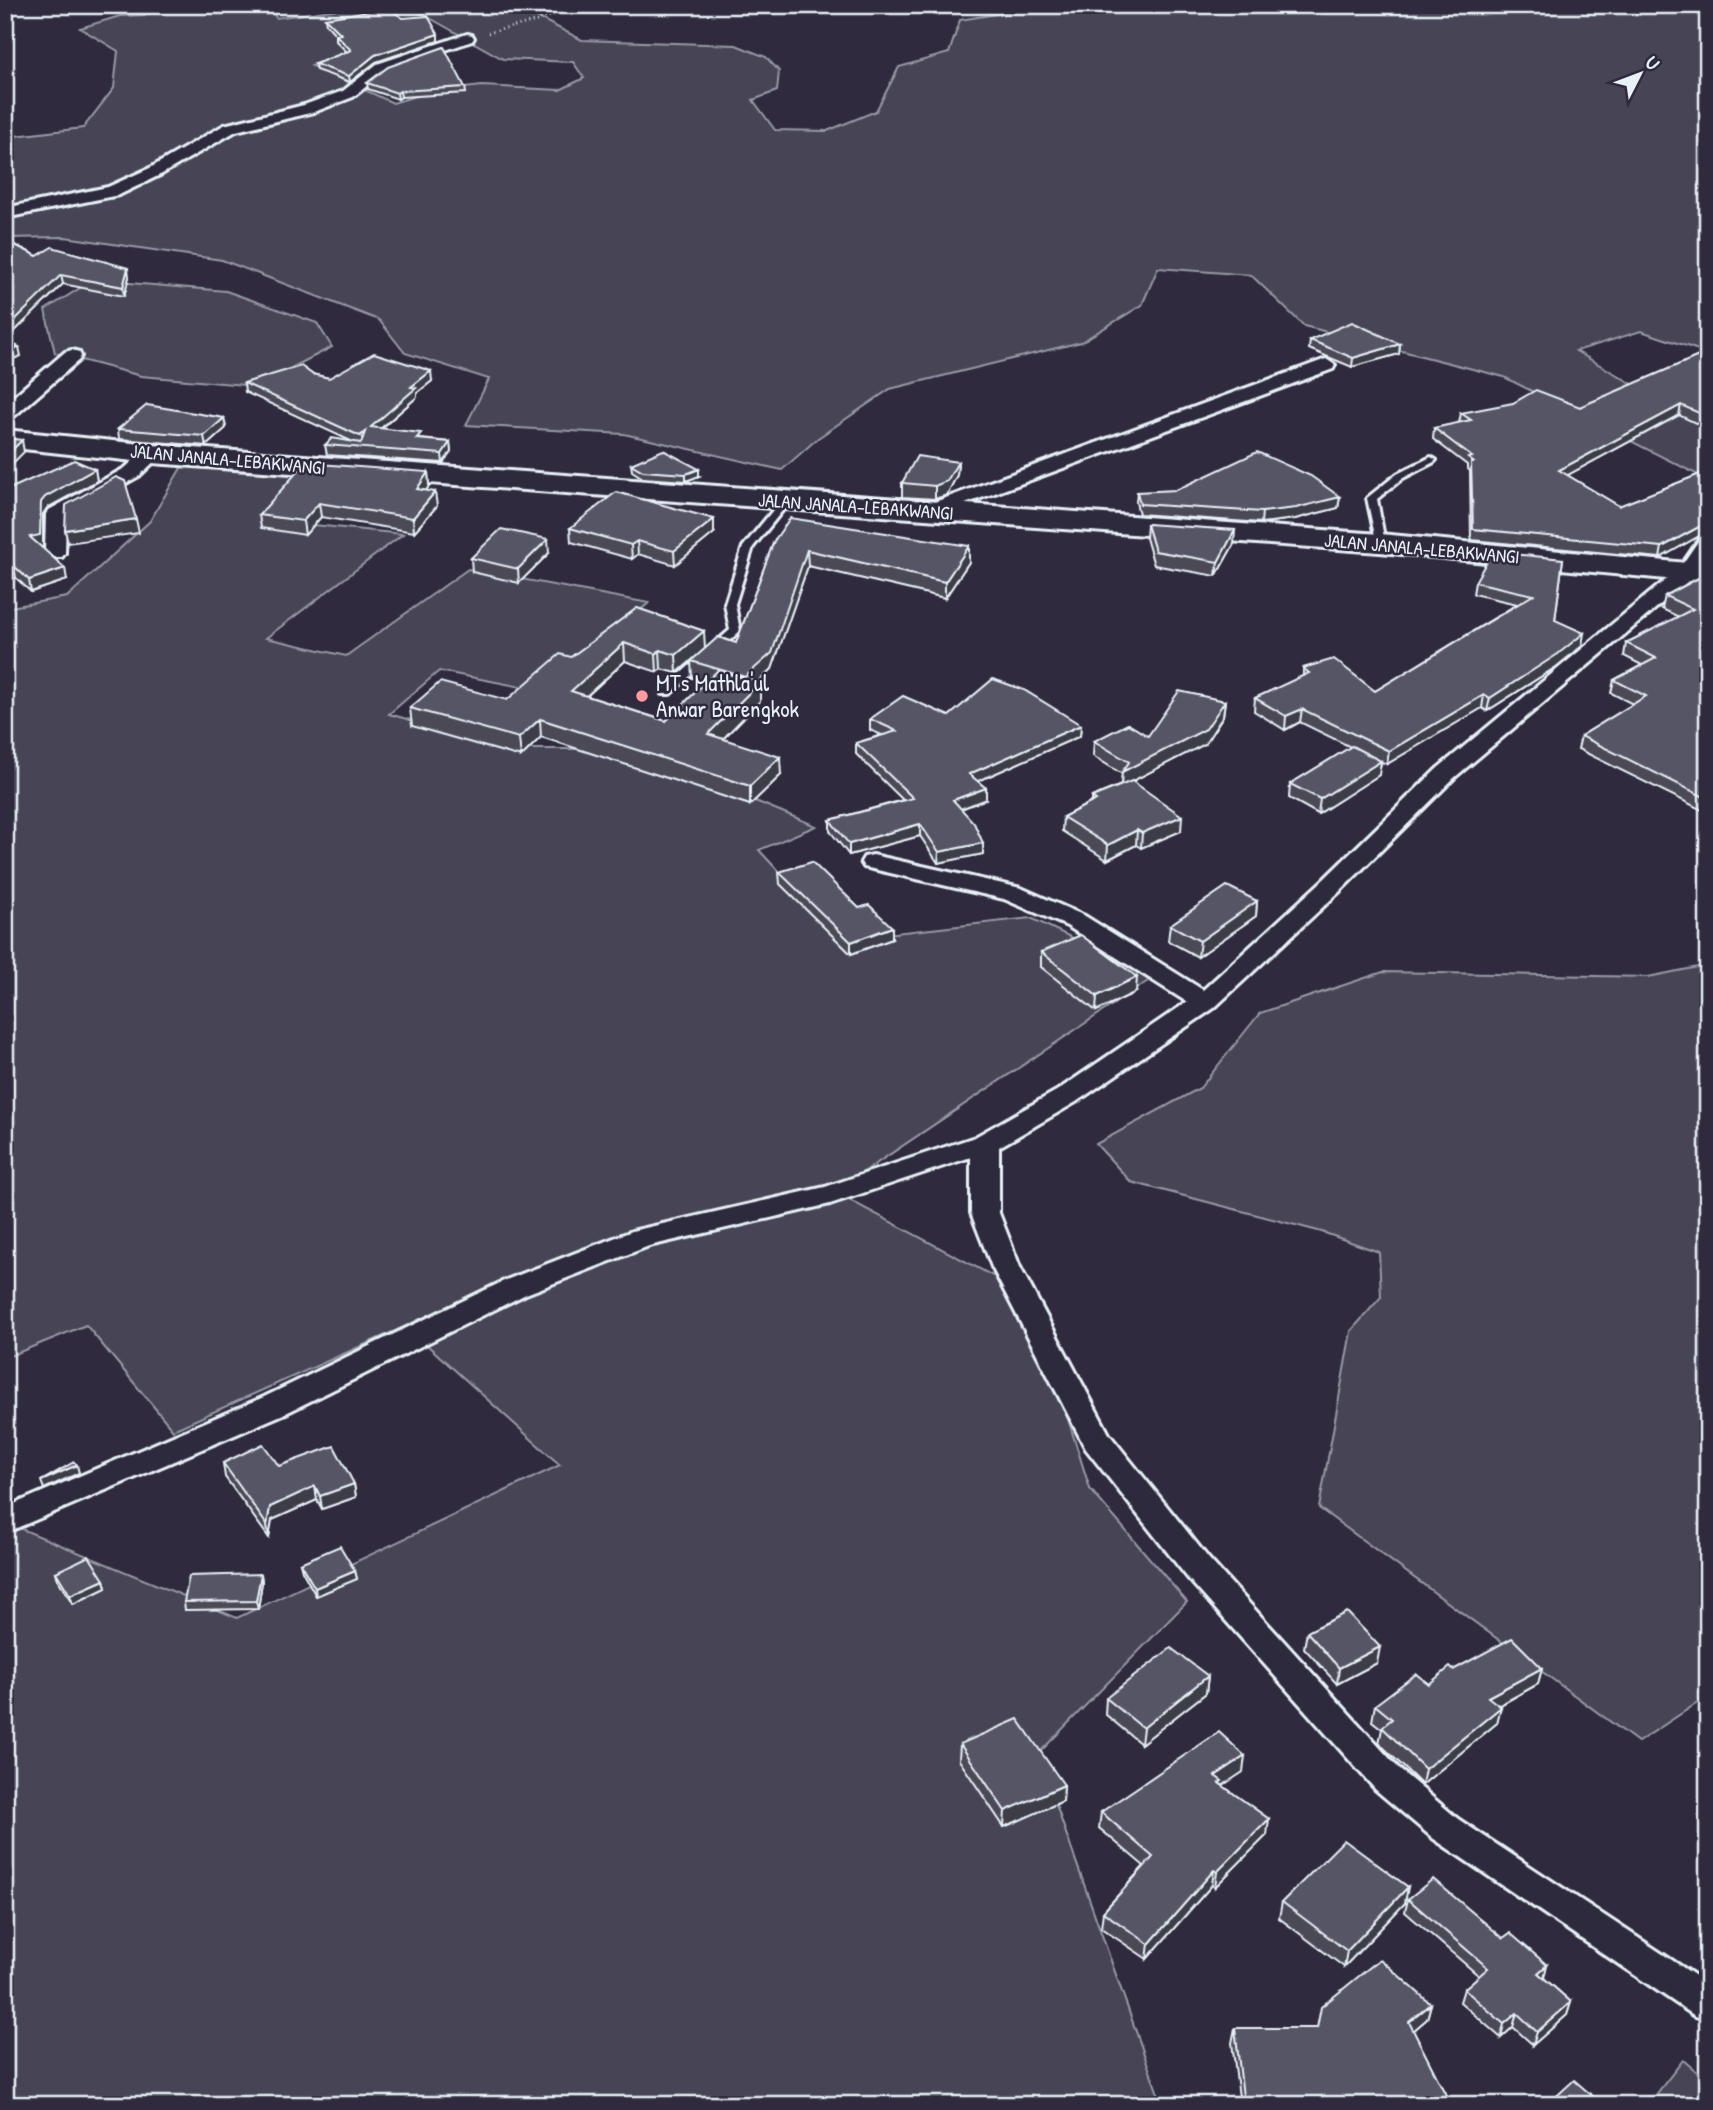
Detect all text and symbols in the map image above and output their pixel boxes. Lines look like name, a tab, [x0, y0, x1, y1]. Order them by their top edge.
north arrow	[1604, 38, 1674, 108]
text: U	[1639, 50, 1666, 76]
street label: JALAN JANALA–LEBAKWANGI	[129, 438, 327, 480]
street label: JALAN JANALA–LEBAKWANGI	[757, 486, 955, 526]
street label: JALAN JANALA–LEBAKWANGI	[1323, 527, 1521, 569]
place label: MTs Mathla'ul Anwar Barengkok	[656, 667, 800, 724]
marker: MTs Mathla'ul Anwar Barengkok	[634, 688, 650, 704]

